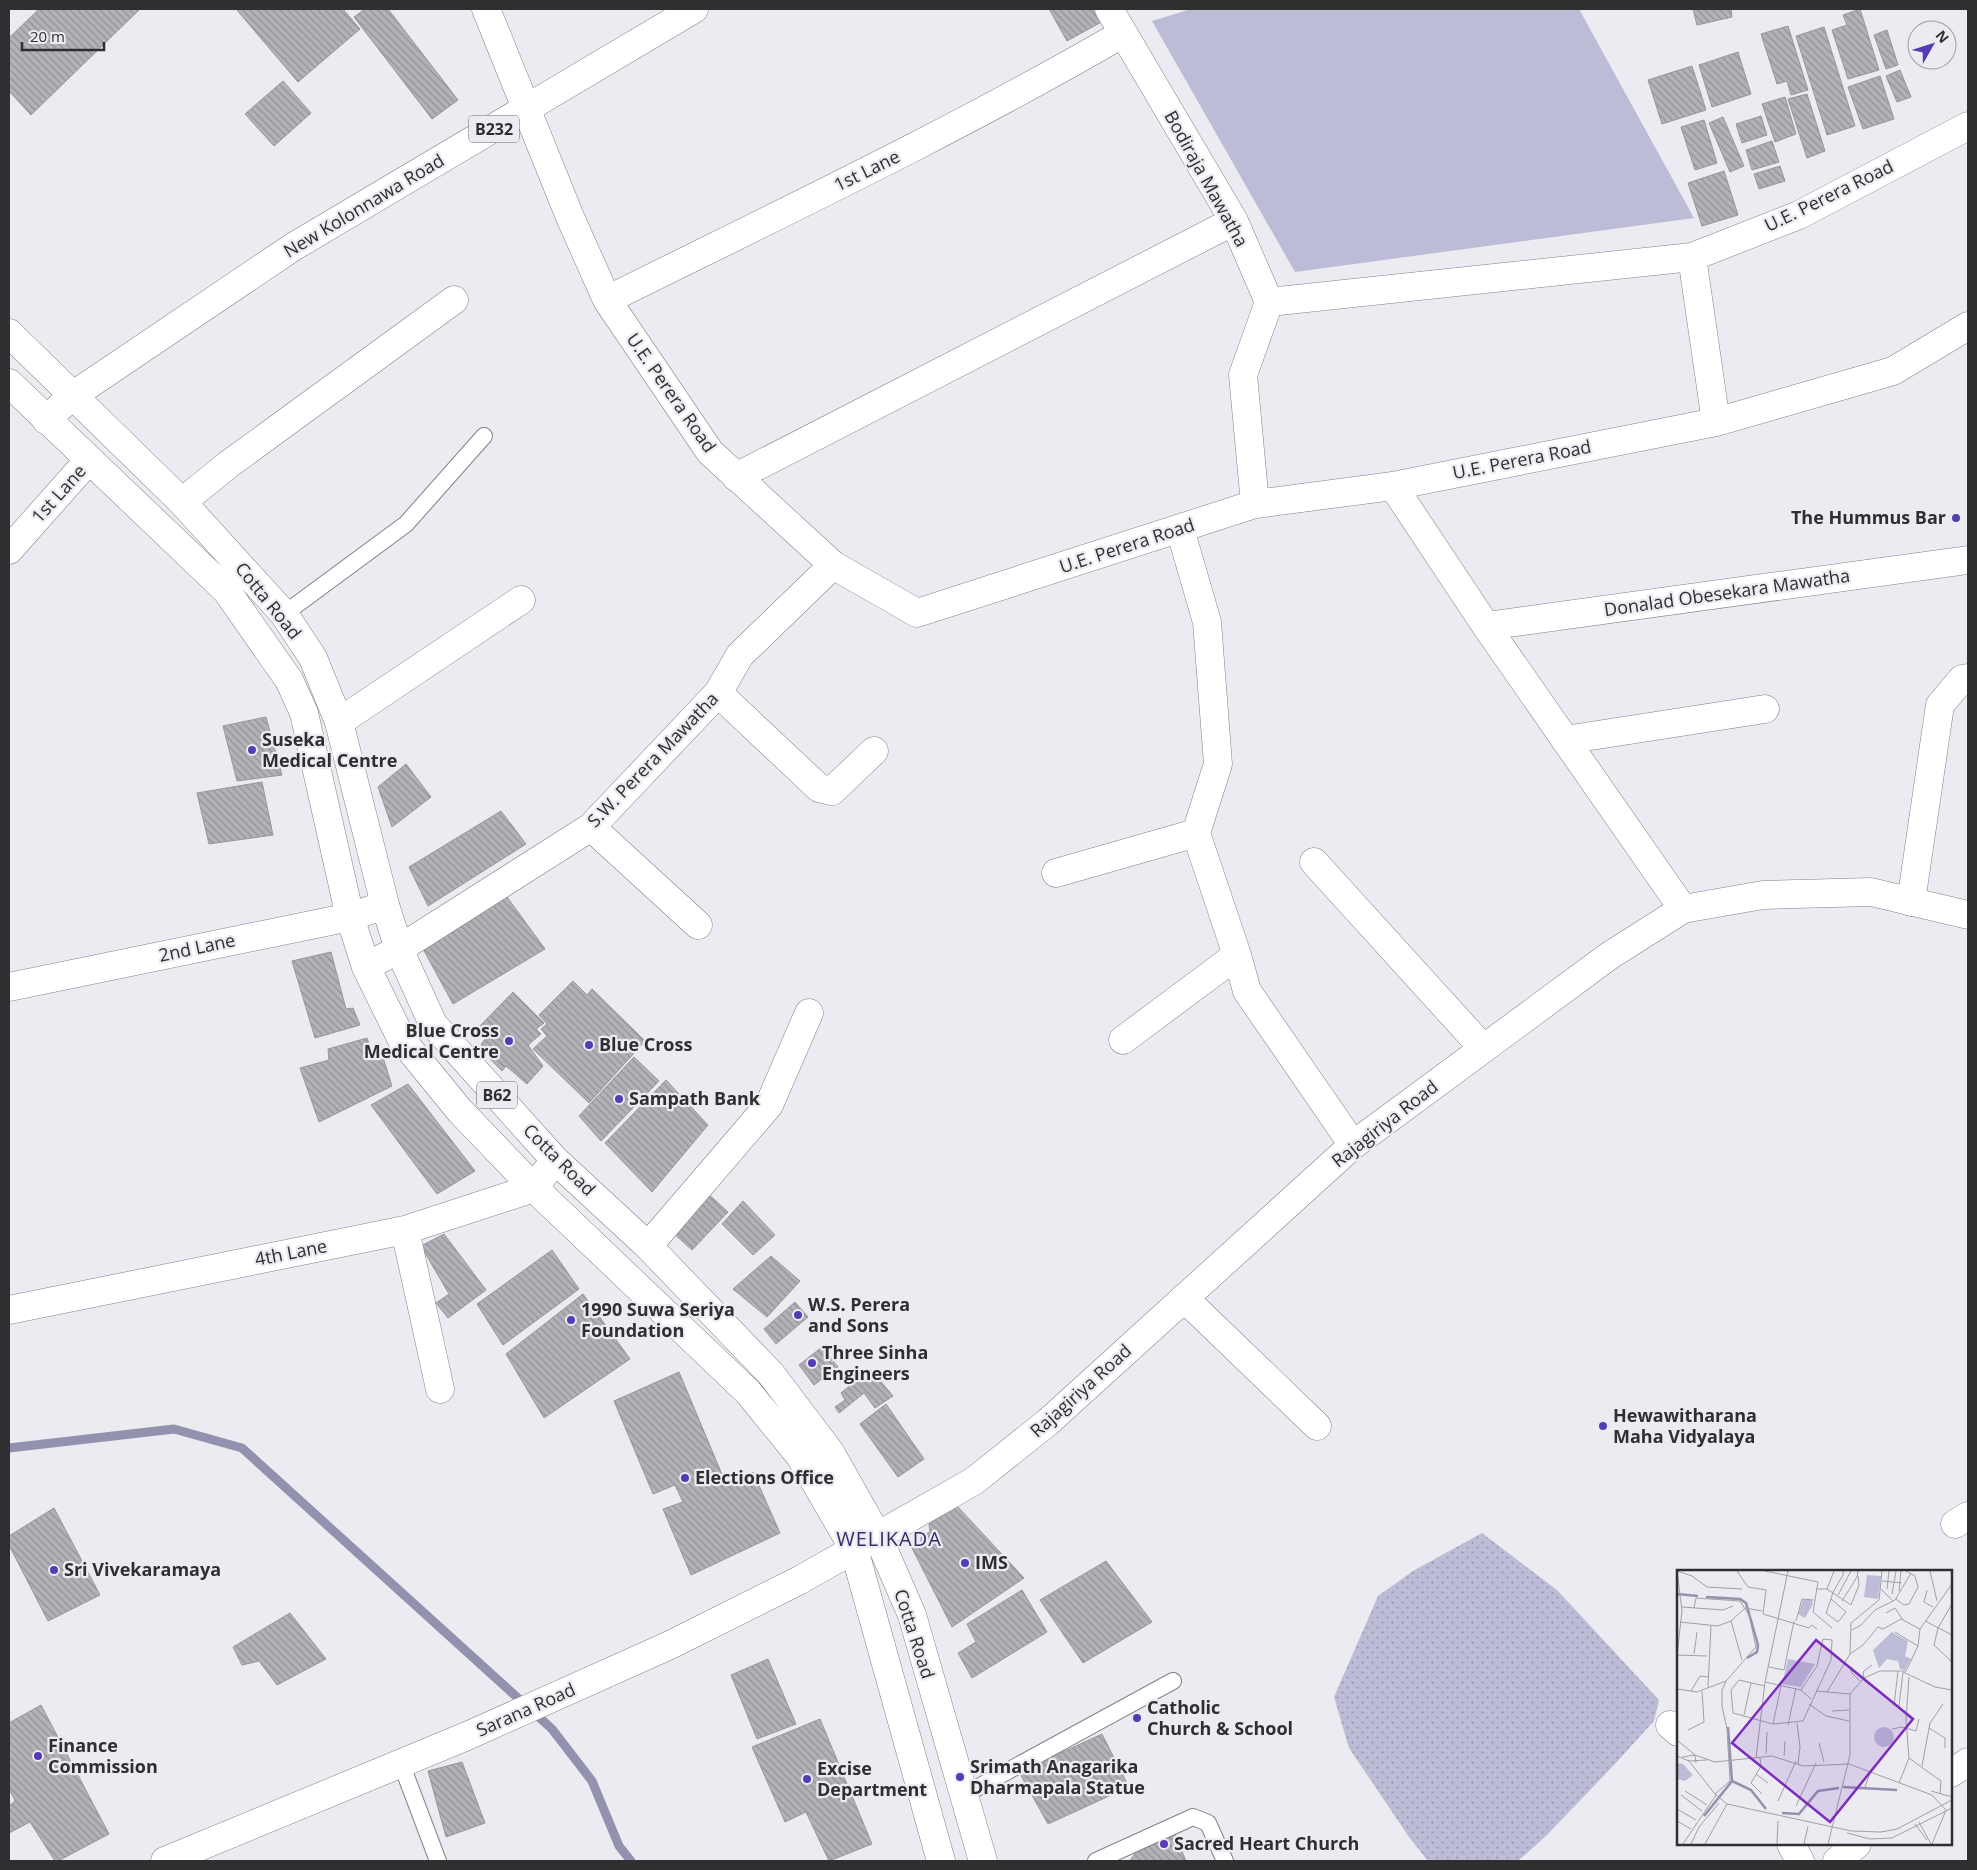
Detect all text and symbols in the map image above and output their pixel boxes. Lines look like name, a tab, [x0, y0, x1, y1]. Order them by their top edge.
scale bar	[22, 20, 105, 52]
north arrow	[1907, 20, 1957, 70]
text: 20 m	[30, 26, 65, 46]
text: N	[1932, 26, 1953, 47]
street label: Bodiraja Mawatha	[1159, 106, 1254, 251]
road number: B232	[469, 116, 519, 142]
street label: 1st Lane	[830, 144, 904, 196]
street label: New Kolonnawa Road	[279, 148, 448, 263]
street label: U.E. Perera Road	[1760, 153, 1897, 237]
street label: U.E. Perera Road	[622, 328, 722, 457]
street label: U.E. Perera Road	[1450, 434, 1593, 484]
street label: 1st Lane	[26, 459, 91, 528]
place label: The Hummus Bar	[1791, 505, 1946, 529]
street label: U.E. Perera Road	[1056, 512, 1197, 578]
marker: The Hummus Bar	[1950, 512, 1962, 524]
street label: Cotta Road	[230, 557, 307, 644]
street label: Donalad Obesekara Mawatha	[1602, 563, 1851, 621]
street label: S.W. Perera Mawatha	[582, 687, 723, 832]
place label: Suseka Medical Centre	[262, 727, 397, 772]
marker: Suseka Medical Centre	[246, 744, 258, 756]
street label: 2nd Lane	[156, 927, 237, 967]
place label: Blue Cross Medical Centre	[364, 1018, 499, 1063]
place label: Blue Cross	[599, 1032, 692, 1056]
marker: Blue Cross Medical Centre	[503, 1035, 515, 1047]
marker: Blue Cross	[583, 1039, 595, 1051]
street label: Rajagiriya Road	[1326, 1074, 1442, 1172]
road number: B62	[477, 1082, 517, 1108]
place label: Sampath Bank	[629, 1086, 761, 1110]
marker: Sampath Bank	[613, 1093, 625, 1105]
street label: Cotta Road	[518, 1118, 601, 1201]
street label: 4th Lane	[253, 1233, 329, 1271]
place label: W.S. Perera and Sons	[808, 1292, 910, 1337]
place label: 1990 Suwa Seriya Foundation	[581, 1297, 735, 1342]
marker: W.S. Perera and Sons	[792, 1309, 804, 1321]
marker: 1990 Suwa Seriya Foundation	[565, 1314, 577, 1326]
street label: Rajagiriya Road	[1025, 1338, 1136, 1442]
place label: Three Sinha Engineers	[822, 1340, 928, 1385]
marker: Three Sinha Engineers	[806, 1357, 818, 1369]
place label: Hewawitharana Maha Vidyalaya	[1613, 1403, 1757, 1448]
marker: Hewawitharana Maha Vidyalaya	[1597, 1420, 1609, 1432]
place label: Elections Office	[695, 1465, 834, 1489]
marker: Elections Office	[679, 1472, 691, 1484]
district label: WELIKADA	[836, 1525, 942, 1552]
place label: IMS	[975, 1550, 1008, 1574]
place label: Sri Vivekaramaya	[64, 1557, 221, 1581]
marker: IMS	[959, 1557, 971, 1569]
marker: Sri Vivekaramaya	[48, 1564, 60, 1576]
inset map	[1677, 1570, 1952, 1845]
street label: Cotta Road	[889, 1586, 941, 1681]
street label: Sarana Road	[472, 1677, 579, 1742]
place label: Catholic Church & School	[1147, 1695, 1293, 1740]
marker: Catholic Church & School	[1131, 1712, 1143, 1724]
place label: Finance Commission	[48, 1733, 158, 1778]
marker: Finance Commission	[32, 1750, 44, 1762]
place label: Srimath Anagarika Dharmapala Statue	[970, 1754, 1145, 1799]
place label: Excise Department	[817, 1756, 927, 1801]
marker: Srimath Anagarika Dharmapala Statue	[954, 1771, 966, 1783]
marker: Excise Department	[801, 1773, 813, 1785]
place label: Sacred Heart Church	[1174, 1831, 1359, 1855]
marker: Sacred Heart Church	[1158, 1838, 1170, 1850]

